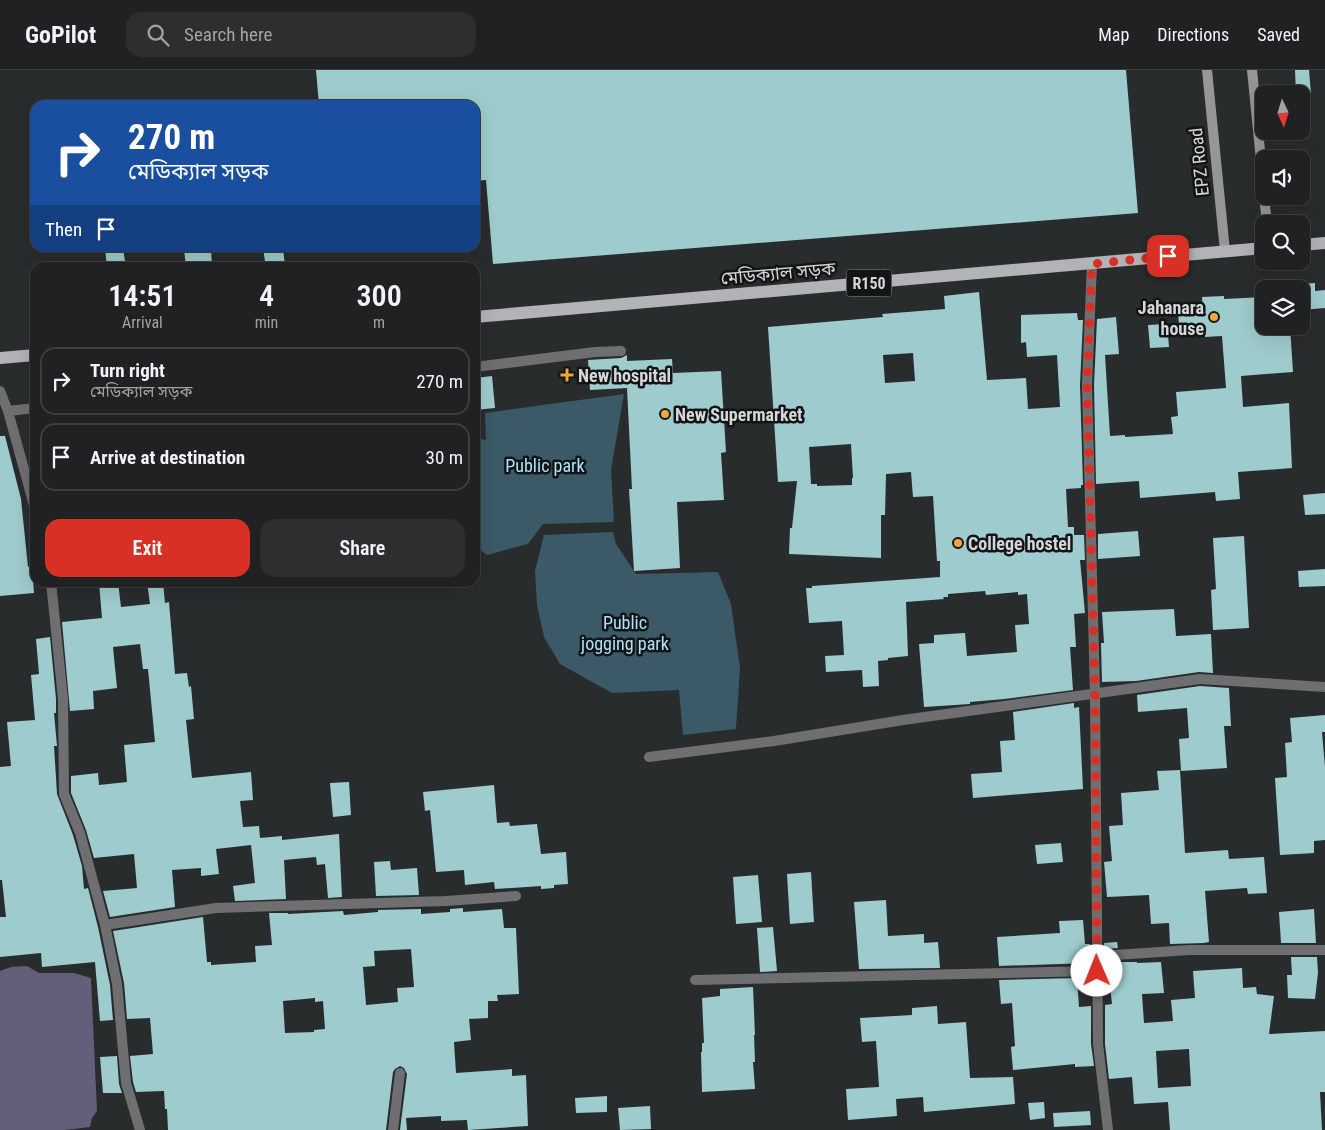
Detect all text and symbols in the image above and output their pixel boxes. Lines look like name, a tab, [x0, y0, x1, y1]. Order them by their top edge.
search box	[126, 12, 476, 57]
text: GoPilot	[25, 21, 96, 49]
icon: search	[144, 21, 172, 49]
text: Search here	[184, 23, 272, 46]
text: Map	[1098, 24, 1129, 45]
text: Directions	[1157, 24, 1229, 45]
text: Saved	[1257, 24, 1300, 45]
north arrow	[1255, 85, 1310, 140]
map controls	[1255, 85, 1310, 335]
text: 270 m	[128, 117, 215, 158]
icon: right	[45, 120, 110, 185]
street label: EPZ Road	[1185, 127, 1213, 197]
button: sound	[1255, 150, 1310, 205]
text: মেডিক্যাল সড়ক	[128, 159, 269, 184]
icon: arrive	[92, 215, 120, 243]
button: search	[1255, 215, 1310, 270]
text: Then	[45, 218, 82, 241]
pin	[1147, 235, 1189, 277]
icon: arrive	[1154, 242, 1182, 270]
street label: মেডিক্যাল সড়ক	[720, 257, 837, 288]
road number: R150	[846, 270, 892, 297]
text: 14:51	[108, 278, 177, 313]
text: 4	[259, 278, 274, 313]
text: 300	[356, 278, 402, 313]
button: layers	[1255, 280, 1310, 335]
place label: Jahanara house	[1138, 297, 1204, 339]
marker: Jahanara house	[1208, 311, 1220, 323]
text: Arrival	[122, 313, 163, 332]
text: min	[255, 313, 278, 332]
text: m	[373, 313, 385, 332]
text: Turn right	[90, 359, 165, 382]
place label: New hospital	[578, 365, 671, 386]
icon: right	[47, 367, 75, 395]
marker: New hospital	[560, 368, 574, 382]
text: 270 m	[416, 370, 463, 393]
text: মেডিক্যাল সড়ক	[90, 382, 192, 401]
place label: New Supermarket	[675, 404, 803, 425]
marker: New Supermarket	[659, 408, 671, 420]
icon: arrive	[47, 443, 75, 471]
text: Arrive at destination	[90, 446, 245, 469]
text: 30 m	[426, 446, 463, 469]
park label: Public park	[505, 455, 585, 476]
button: Exit	[45, 519, 250, 577]
button: Share	[260, 519, 465, 577]
place label: College hostel	[968, 533, 1071, 554]
marker: College hostel	[952, 537, 964, 549]
park label: Public jogging park	[580, 612, 669, 654]
position arrow	[1070, 944, 1122, 996]

